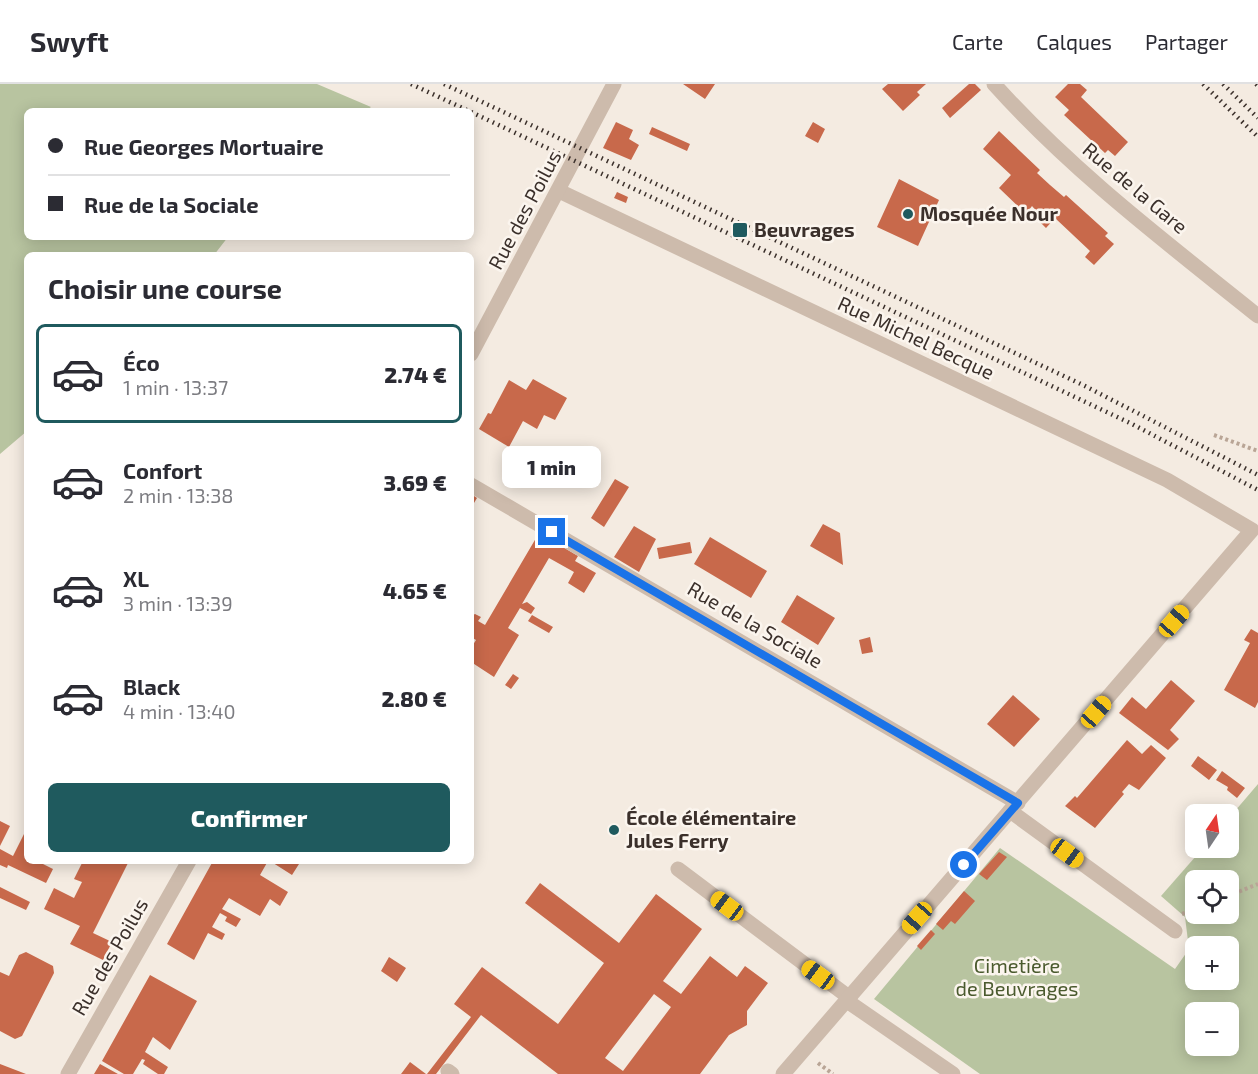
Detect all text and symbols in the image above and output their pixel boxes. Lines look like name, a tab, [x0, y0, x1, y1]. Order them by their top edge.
text: Swyft	[30, 24, 109, 58]
text: Carte	[952, 29, 1003, 54]
text: Calques	[1036, 29, 1112, 54]
text: Partager	[1145, 29, 1228, 54]
text: Rue Georges Mortuaire	[84, 133, 324, 159]
street label: Rue de la Gare	[1079, 137, 1193, 238]
street label: Rue des Poilus	[483, 146, 566, 273]
text: Rue de la Sociale	[84, 191, 259, 217]
place label: Mosquée Nour	[920, 201, 1058, 225]
marker: Mosquée Nour	[901, 207, 915, 221]
place label: Beuvrages	[754, 217, 855, 241]
marker: Beuvrages	[731, 221, 749, 239]
text: Choisir une course	[48, 272, 282, 304]
street label: Rue Michel Becque	[834, 290, 998, 384]
icon: car	[51, 347, 105, 401]
text: Éco	[123, 349, 160, 375]
text: 2.74 €	[384, 361, 447, 387]
text: 1 min · 13:37	[123, 375, 228, 399]
callout: 1 min	[502, 445, 602, 487]
icon: car	[51, 455, 105, 509]
text: 1 min	[527, 455, 576, 479]
text: Confort	[123, 457, 202, 483]
text: 3.69 €	[384, 469, 447, 495]
text: 2 min · 13:38	[123, 483, 234, 507]
route end	[538, 518, 565, 545]
icon: car	[51, 563, 105, 617]
text: XL	[123, 565, 149, 591]
street label: Rue de la Sociale	[684, 576, 827, 673]
text: 4.65 €	[383, 577, 447, 603]
text: 3 min · 13:39	[123, 591, 233, 615]
car	[1155, 602, 1193, 640]
icon: car	[51, 671, 105, 725]
text: Black	[123, 673, 180, 699]
text: 2.80 €	[382, 685, 447, 711]
car	[1077, 693, 1115, 731]
text: 4 min · 13:40	[123, 699, 236, 723]
button: Confirmer	[48, 783, 450, 852]
north arrow	[1185, 804, 1239, 858]
map controls	[1185, 804, 1239, 1056]
place label: École élémentaire Jules Ferry	[626, 805, 796, 853]
marker: École élémentaire Jules Ferry	[607, 823, 621, 837]
car	[1047, 835, 1087, 871]
route start	[950, 851, 977, 878]
button: locate	[1185, 870, 1239, 924]
car	[707, 888, 747, 924]
street label: Rue des Poilus	[66, 894, 152, 1019]
car	[898, 899, 936, 937]
button: +	[1185, 936, 1239, 990]
park label: Cimetière de Beuvrages	[956, 953, 1078, 1000]
car	[798, 957, 838, 993]
button: −	[1185, 1002, 1239, 1056]

